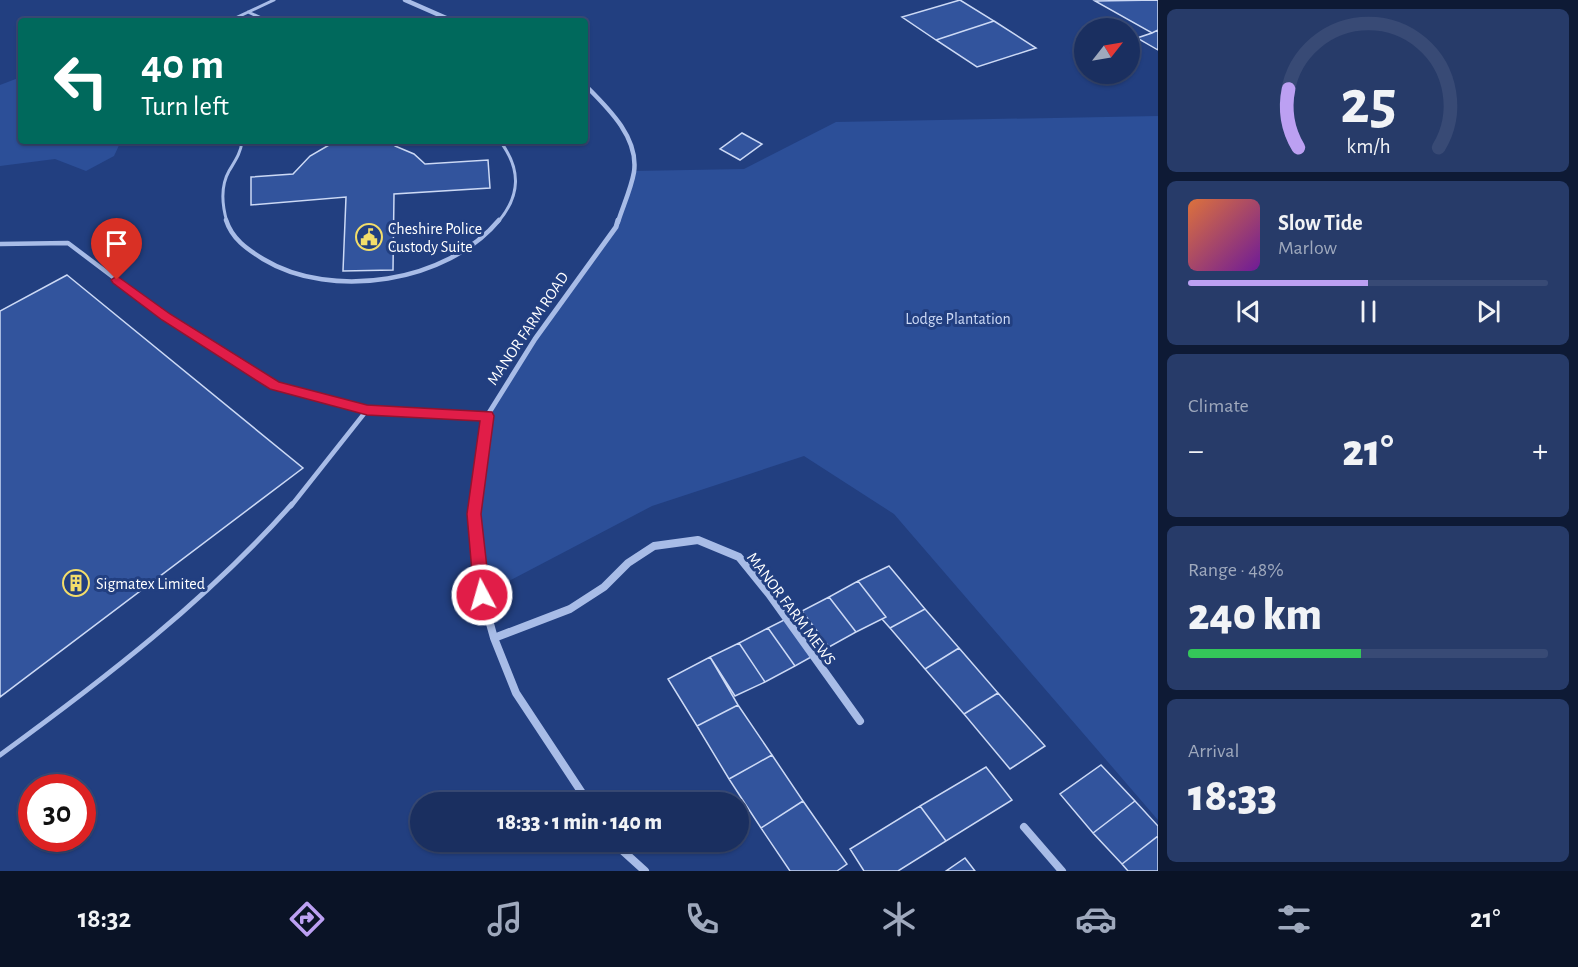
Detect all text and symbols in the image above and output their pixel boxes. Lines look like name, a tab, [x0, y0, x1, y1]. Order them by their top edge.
north arrow	[1074, 18, 1140, 84]
map controls	[1074, 18, 1140, 84]
icon: left	[42, 42, 120, 120]
text: 40 m	[141, 44, 224, 86]
text: 25	[1340, 72, 1396, 134]
text: Turn left	[141, 93, 229, 120]
text: km/h	[1346, 136, 1390, 157]
text: Slow Tide	[1278, 212, 1363, 234]
pin	[91, 218, 142, 280]
place label: Cheshire Police Custody Suite	[388, 221, 482, 256]
public building icon: Cheshire Police Custody Suite	[354, 222, 384, 252]
icon: arrive	[100, 227, 133, 260]
text: Marlow	[1278, 238, 1337, 258]
street label: MANOR FARM ROAD	[484, 269, 571, 388]
icon: previous	[1232, 295, 1265, 328]
icon: pause	[1352, 295, 1385, 328]
icon: next	[1472, 295, 1505, 328]
park label: Lodge Plantation	[905, 311, 1011, 327]
text: Climate	[1188, 396, 1249, 416]
text: 21°	[1342, 429, 1394, 474]
text: −	[1188, 435, 1204, 468]
text: +	[1532, 435, 1548, 468]
street label: MANOR FARM MEWS	[744, 549, 839, 668]
text: Range · 48%	[1188, 560, 1284, 580]
position arrow	[450, 563, 514, 627]
building icon: Sigmatex Limited	[61, 568, 91, 598]
place label: Sigmatex Limited	[96, 576, 205, 592]
text: 240 km	[1188, 593, 1322, 638]
text: Arrival	[1188, 741, 1239, 761]
speed limit sign: 30	[18, 774, 96, 852]
text: 18:33	[1188, 774, 1277, 819]
text: 18:33 · 1 min · 140 m	[497, 811, 662, 833]
icon: directions	[286, 898, 328, 940]
icon: music	[484, 898, 526, 940]
icon: phone	[681, 898, 723, 940]
icon: climate	[878, 898, 920, 940]
icon: car	[1075, 898, 1117, 940]
icon: filters	[1273, 898, 1315, 940]
text: 18:32	[78, 905, 131, 932]
text: 21°	[1470, 905, 1500, 932]

